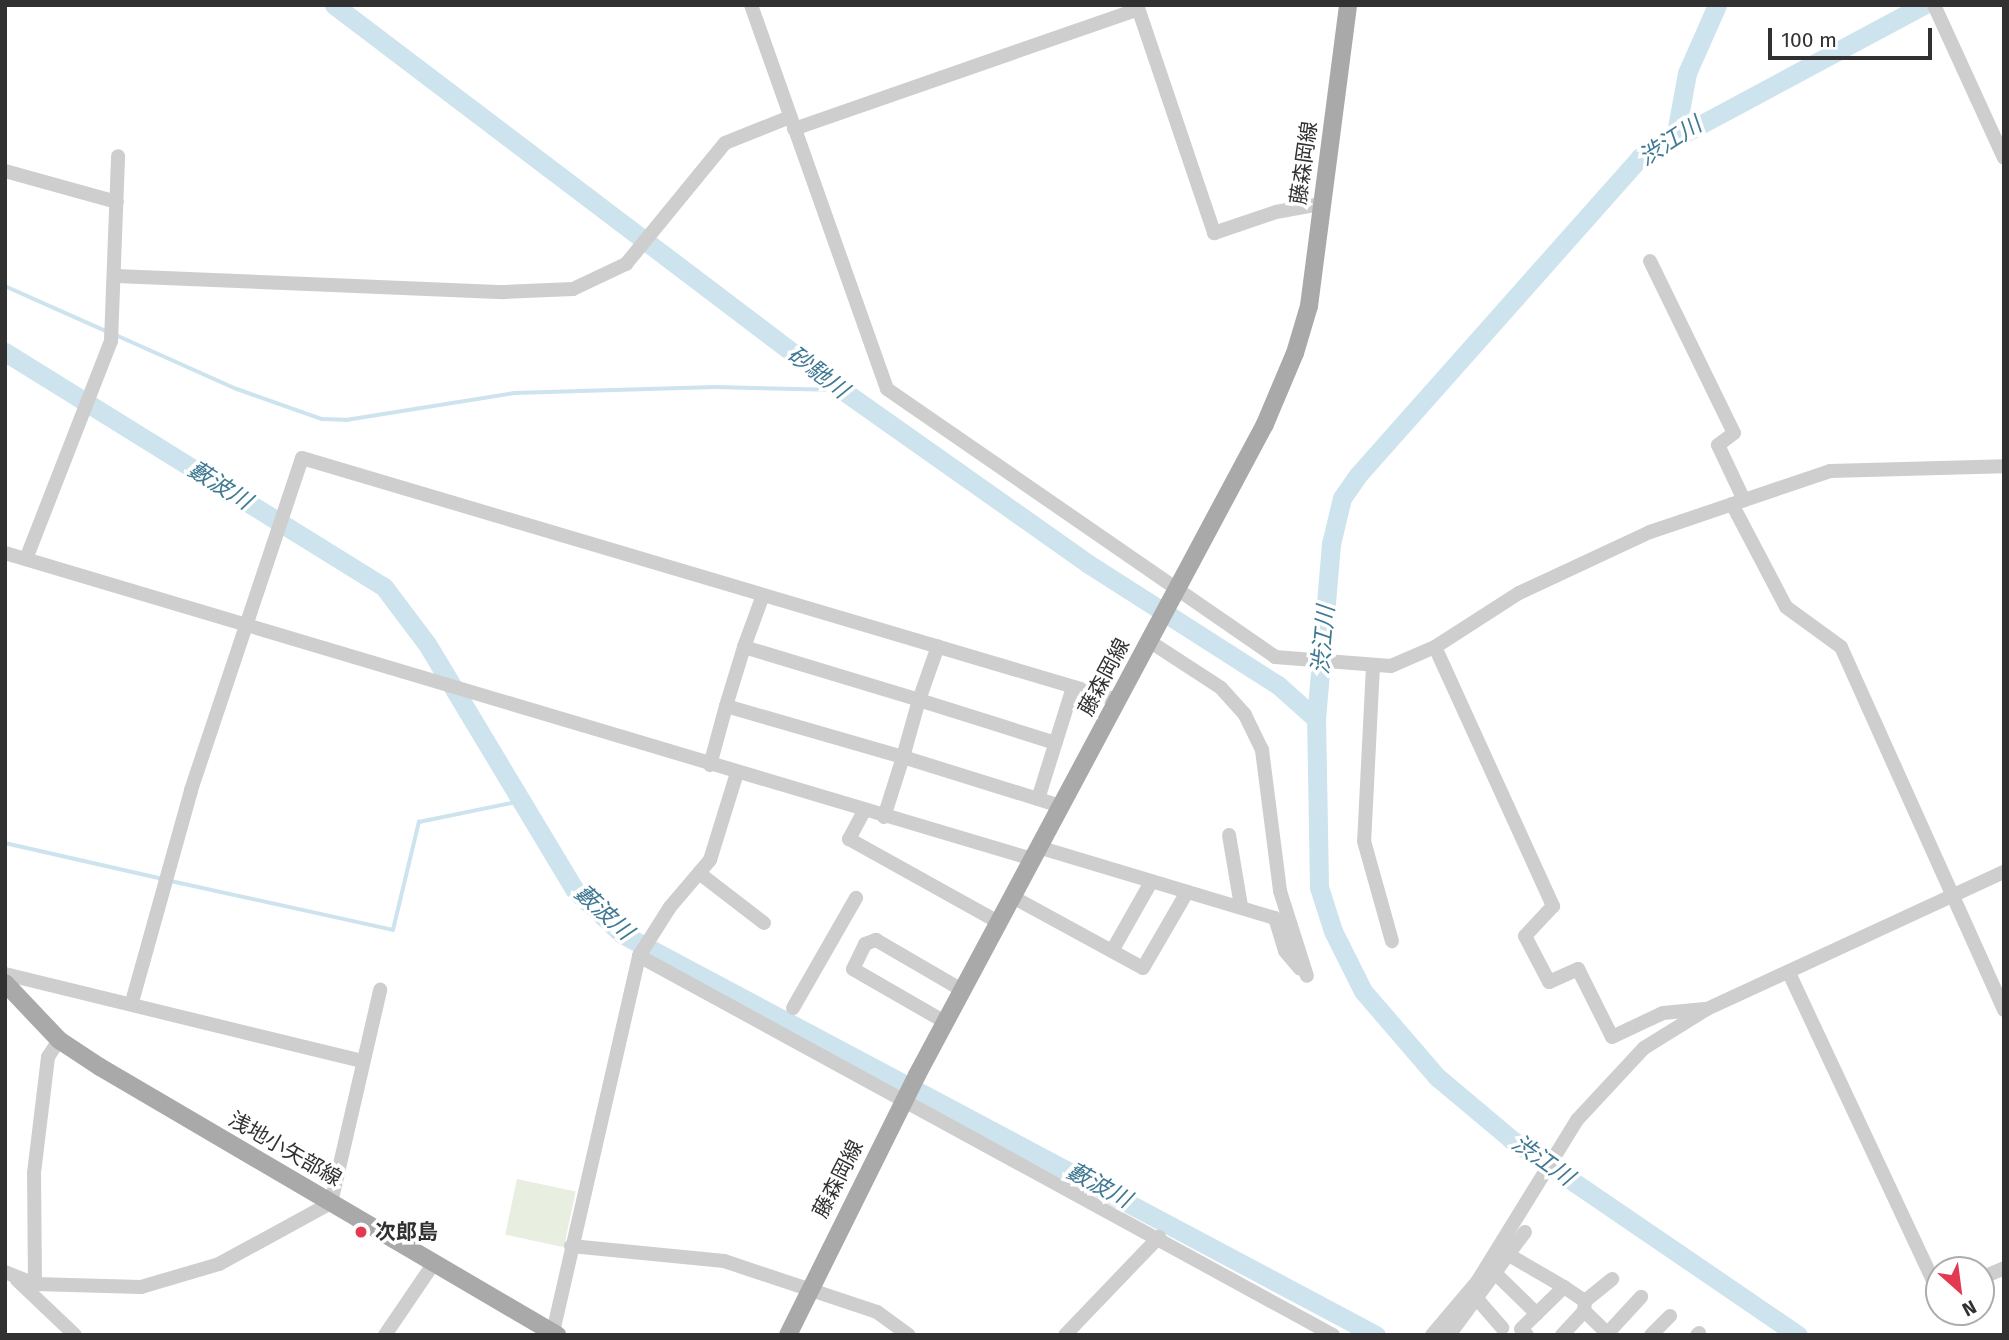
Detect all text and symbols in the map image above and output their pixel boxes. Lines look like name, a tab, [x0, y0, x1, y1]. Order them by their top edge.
scale bar	[1771, 14, 1936, 58]
text: 100 m	[1781, 27, 1837, 53]
water label: 渋江川	[1634, 111, 1706, 171]
street label: 藤森岡線	[1286, 120, 1322, 206]
water label: 砂馳川	[782, 340, 854, 404]
water label: 藪波川	[183, 455, 257, 515]
water label: 渋江川	[1306, 604, 1340, 676]
street label: 藤森岡線	[1073, 634, 1135, 720]
water label: 藪波川	[569, 879, 639, 945]
street label: 浅地小矢部線	[224, 1107, 346, 1191]
water label: 渋江川	[1507, 1129, 1579, 1191]
street label: 藤森岡線	[808, 1136, 868, 1222]
water label: 藪波川	[1062, 1157, 1136, 1213]
place label: 次郎島	[375, 1219, 438, 1245]
marker: 次郎島	[353, 1224, 369, 1240]
north arrow	[1925, 1256, 1995, 1326]
text: N	[1958, 1295, 1980, 1321]

